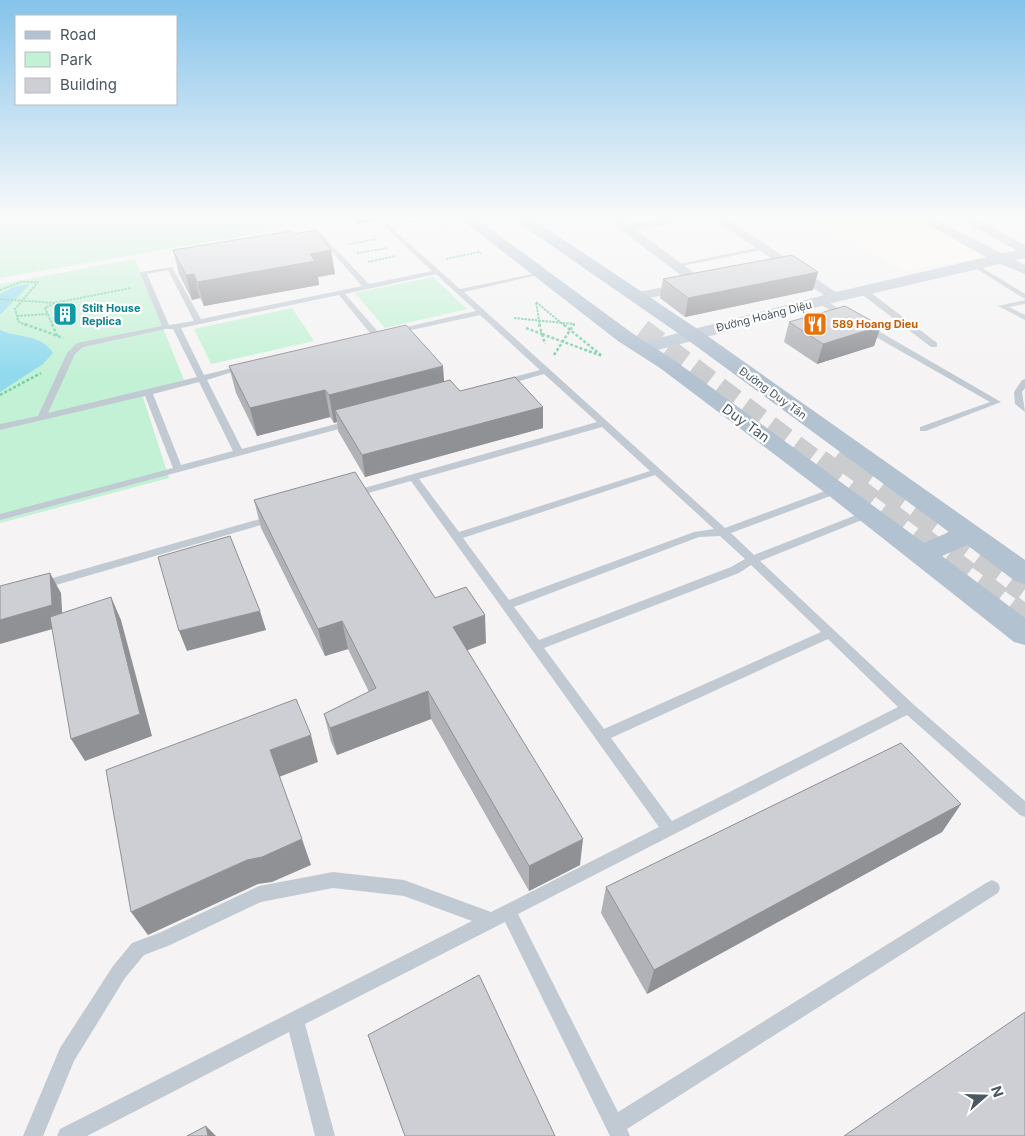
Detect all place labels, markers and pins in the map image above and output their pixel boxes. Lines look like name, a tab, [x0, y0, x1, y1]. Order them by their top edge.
building icon: Stilt House Replica	[52, 301, 78, 327]
place label: Stilt House Replica	[82, 301, 141, 328]
restaurant icon: 589 Hoang Dieu	[802, 311, 828, 337]
place label: 589 Hoang Dieu	[832, 317, 918, 331]

